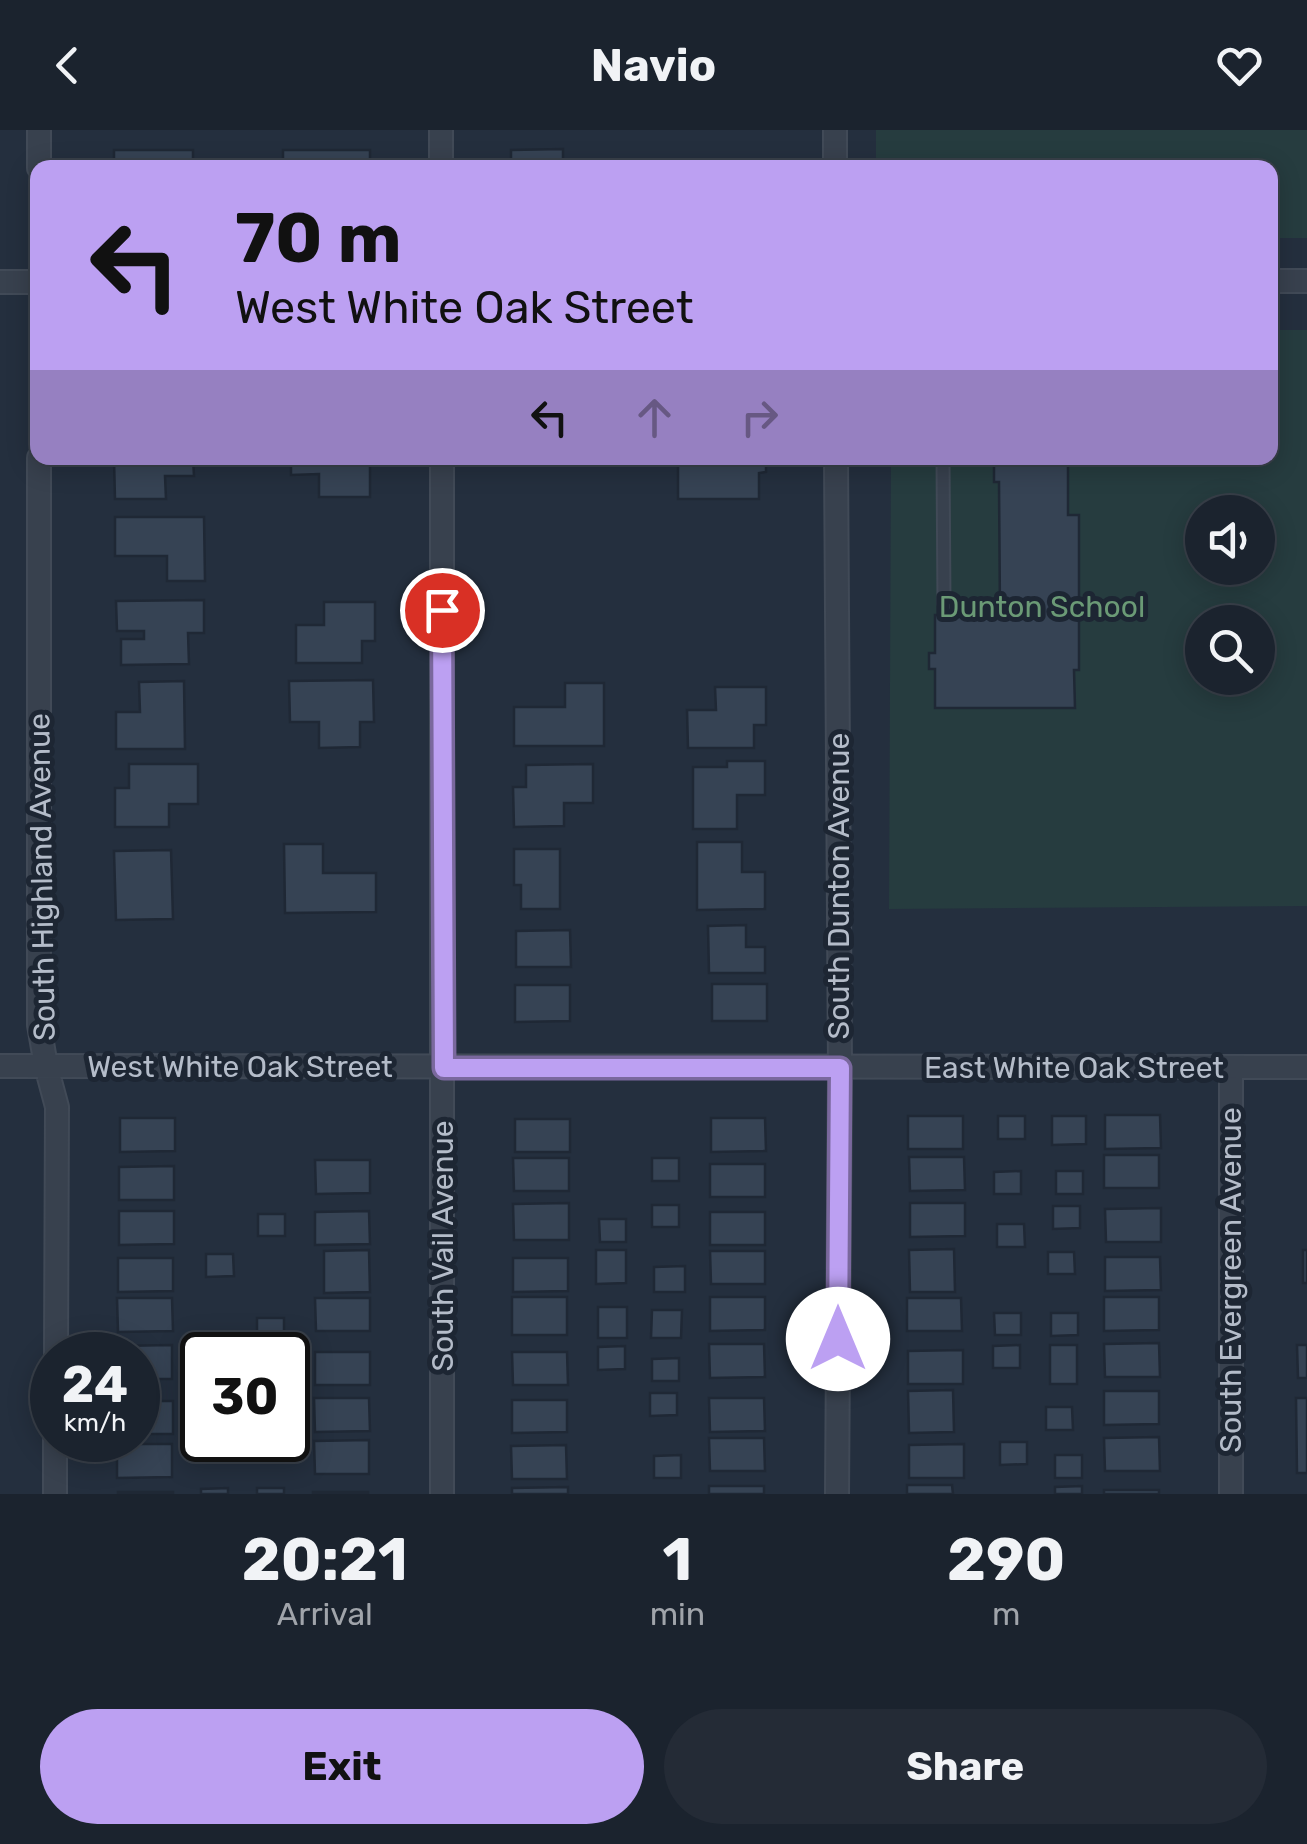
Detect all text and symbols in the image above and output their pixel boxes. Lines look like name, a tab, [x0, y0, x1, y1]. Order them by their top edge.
icon: back	[40, 38, 95, 93]
icon: heart	[1212, 38, 1267, 93]
text: Navio	[591, 39, 716, 92]
text: 70 m	[235, 197, 402, 280]
icon: left	[70, 200, 200, 330]
text: West White Oak Street	[235, 281, 693, 334]
icon: left	[522, 390, 577, 445]
icon: ahead	[627, 390, 682, 445]
icon: right	[732, 390, 787, 445]
map controls	[1185, 495, 1275, 695]
button: sound	[1185, 495, 1275, 585]
pin	[400, 568, 485, 653]
icon: arrive	[415, 583, 470, 638]
park label: Dunton School	[939, 589, 1145, 625]
button: search	[1185, 605, 1275, 695]
street label: South Highland Avenue	[21, 713, 63, 1041]
street label: South Dunton Avenue	[821, 733, 857, 1039]
street label: West White Oak Street	[87, 1049, 393, 1085]
street label: East White Oak Street	[924, 1050, 1224, 1086]
street label: South Evergreen Avenue	[1213, 1107, 1249, 1453]
street label: South Vail Avenue	[425, 1120, 461, 1372]
position arrow	[786, 1287, 890, 1391]
speed limit sign: 30	[180, 1332, 310, 1462]
text: 24	[62, 1355, 128, 1415]
text: km/h	[64, 1408, 126, 1437]
text: 20:21	[242, 1524, 408, 1595]
text: 1	[663, 1524, 692, 1595]
text: 290	[947, 1524, 1065, 1595]
text: Arrival	[277, 1595, 373, 1633]
text: min	[650, 1595, 705, 1633]
text: m	[992, 1595, 1020, 1633]
button: Exit	[40, 1709, 644, 1824]
button: Share	[664, 1709, 1267, 1824]

